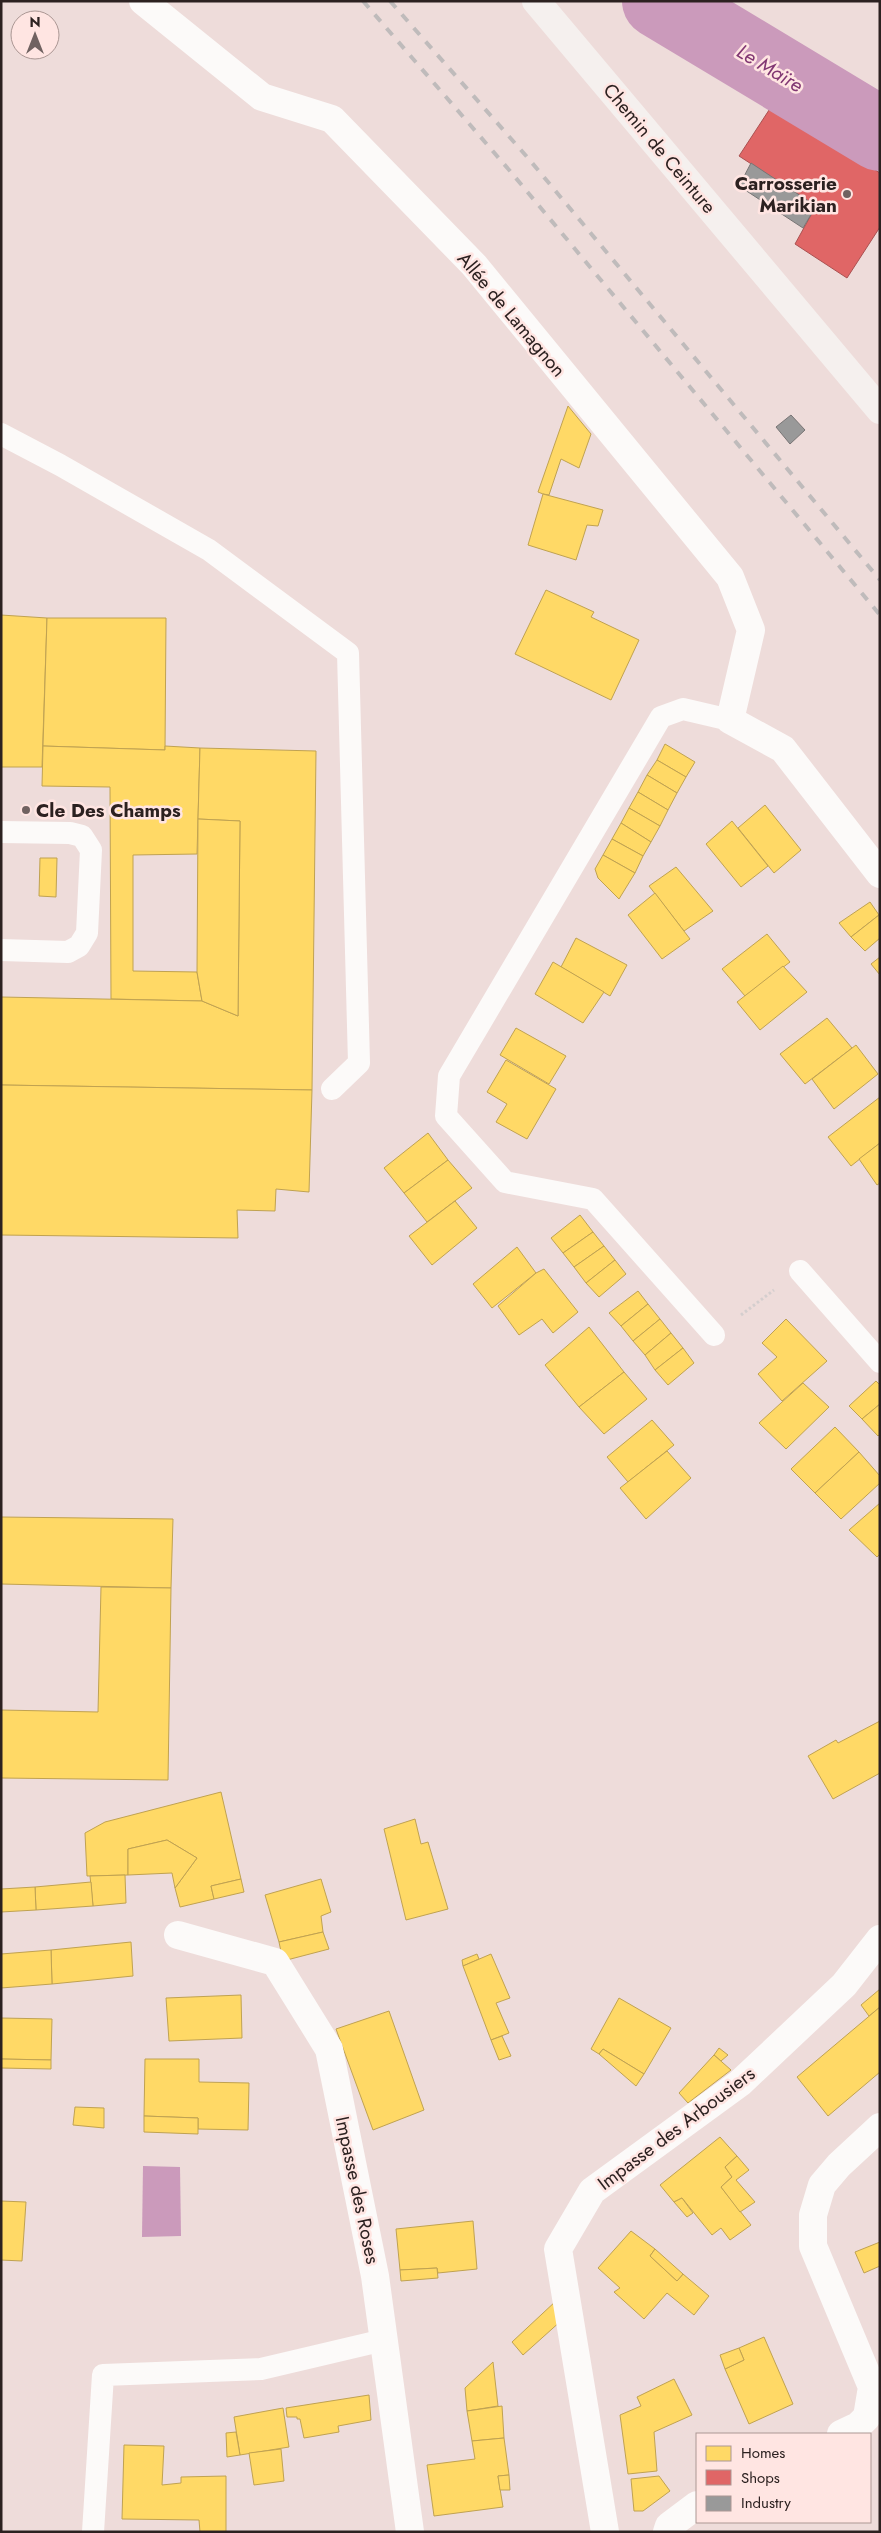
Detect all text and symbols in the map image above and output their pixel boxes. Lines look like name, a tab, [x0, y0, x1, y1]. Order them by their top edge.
north arrow	[10, 10, 60, 60]
text: N	[29, 12, 41, 32]
water label: Le Maïre	[731, 37, 808, 100]
street label: Chemin de Ceinture	[597, 77, 722, 220]
place label: Carrosserie Marikian	[735, 170, 837, 219]
marker: Carrosserie Marikian	[841, 188, 853, 200]
street label: Allée de Lamagnon	[451, 246, 572, 383]
place label: Cle Des Champs	[36, 797, 181, 824]
marker: Cle Des Champs	[20, 804, 32, 816]
street label: Impasse des Arbousiers	[592, 2060, 761, 2197]
street label: Impasse des Roses	[329, 2114, 386, 2267]
legend	[696, 2433, 871, 2523]
text: Homes	[741, 2442, 785, 2464]
text: Shops	[741, 2467, 780, 2489]
text: Industry	[741, 2492, 791, 2514]

